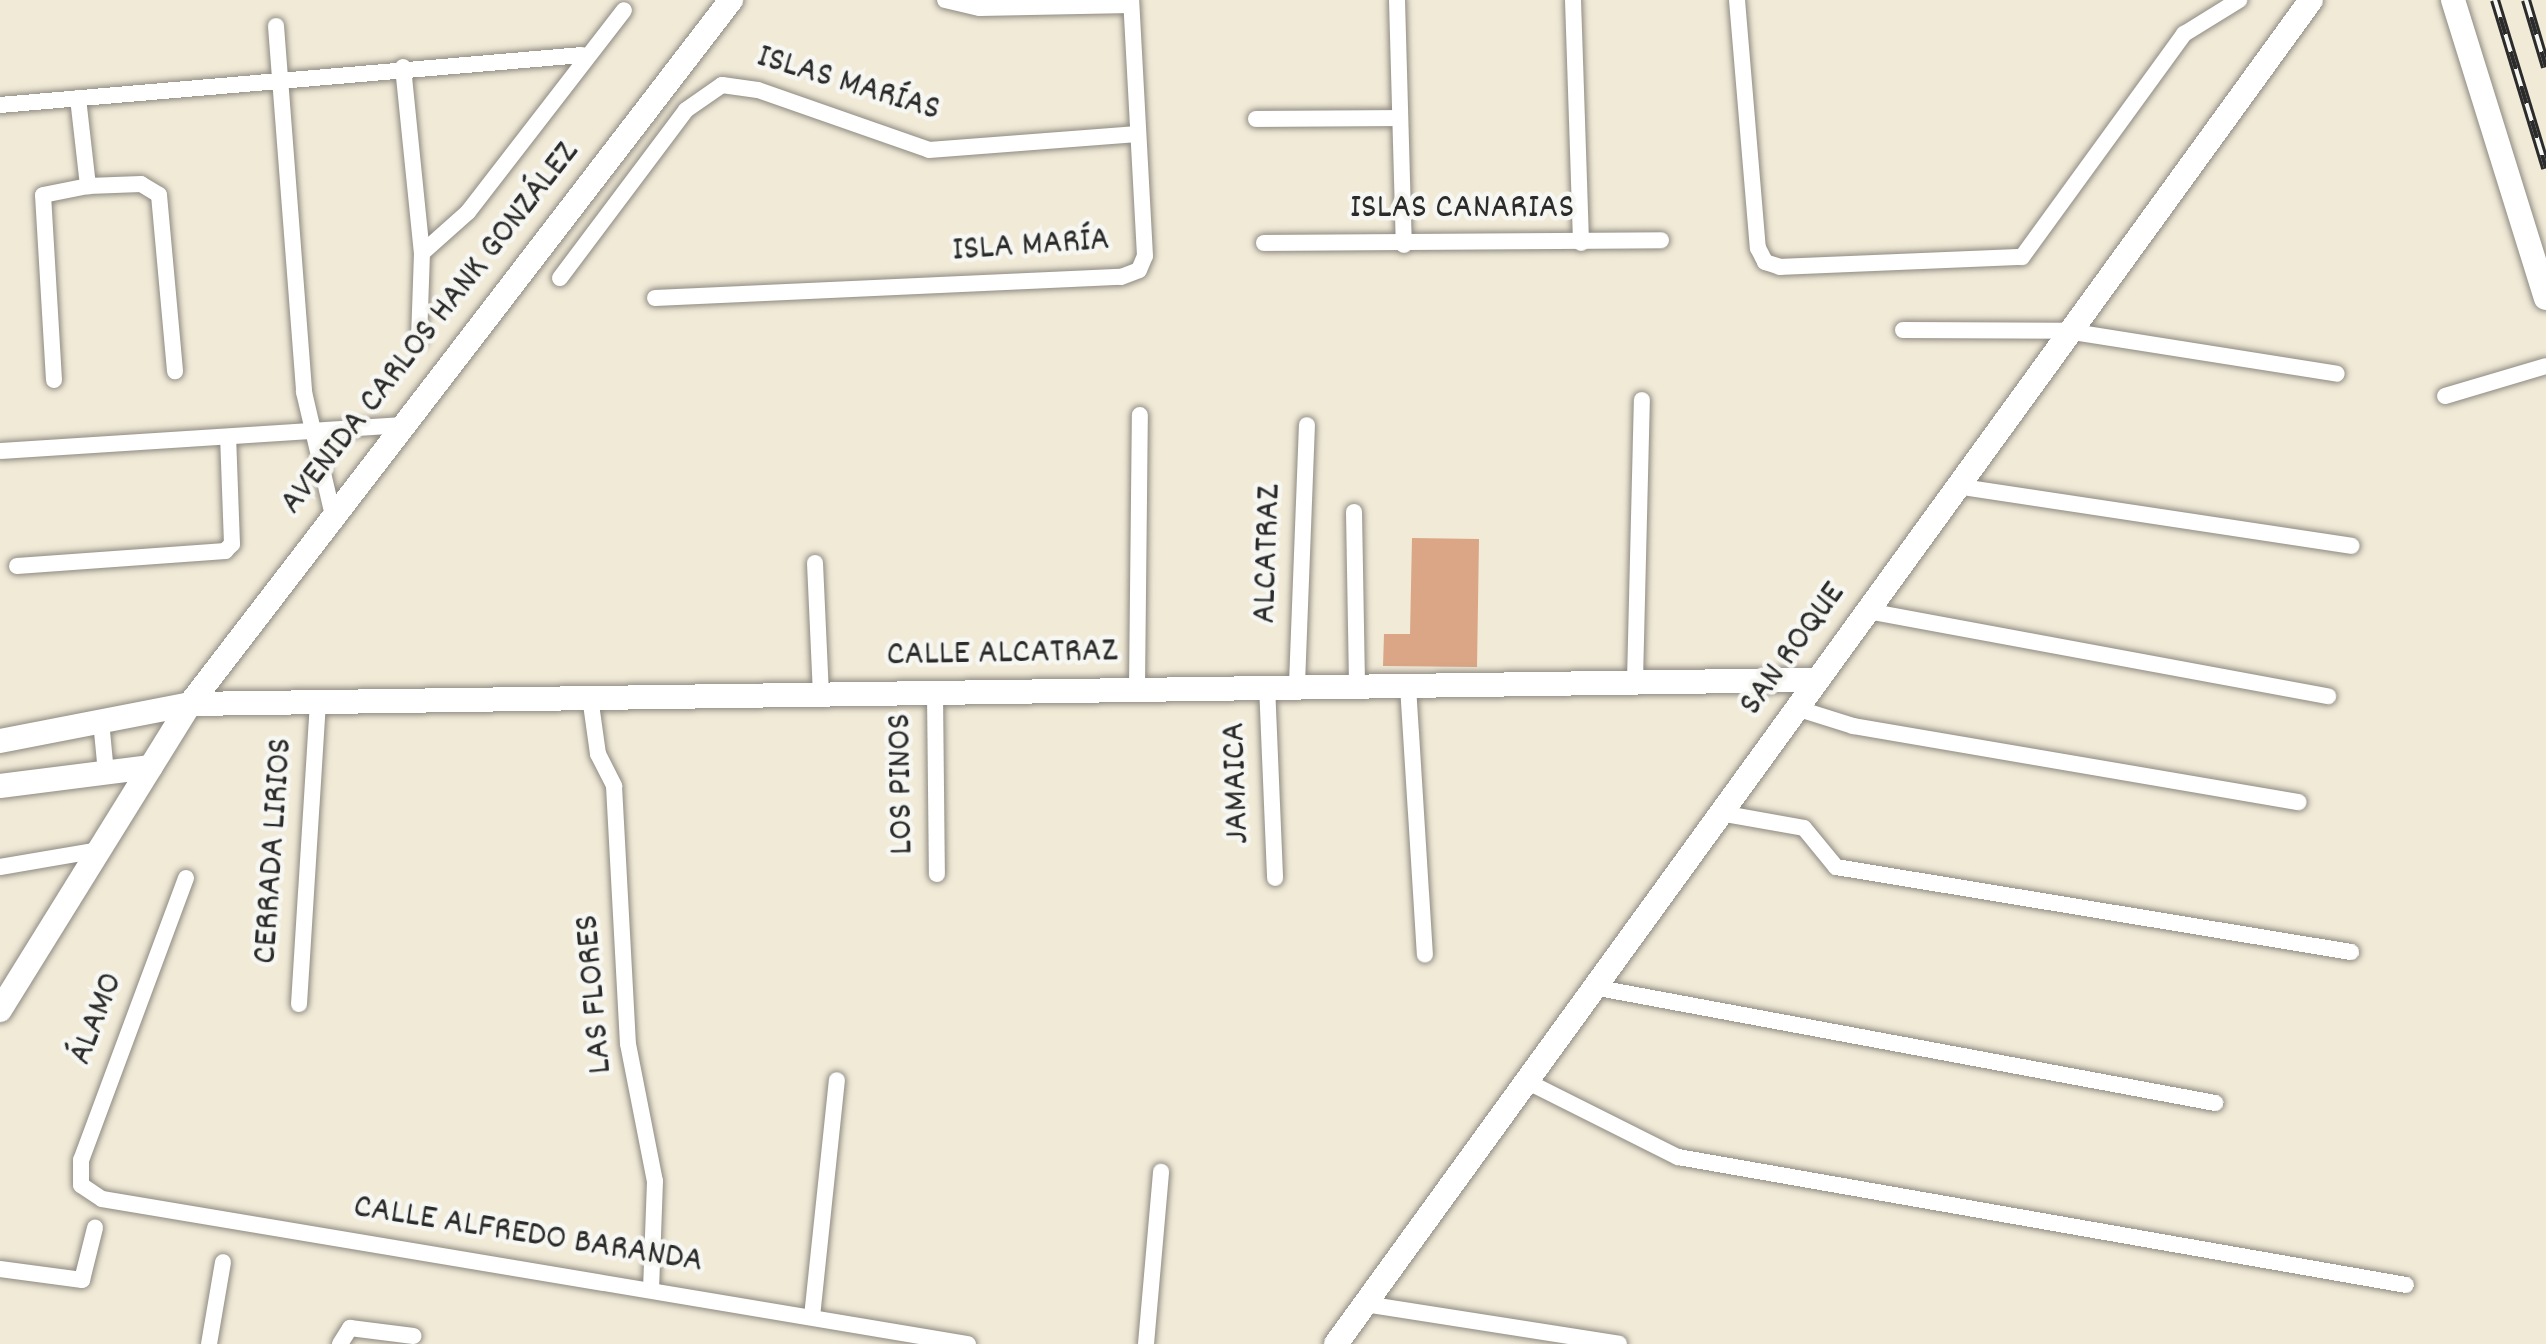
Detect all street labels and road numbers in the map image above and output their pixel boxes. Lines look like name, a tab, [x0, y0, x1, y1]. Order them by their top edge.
street label: ISLAS MARÍAS	[751, 37, 945, 133]
street label: AVENIDA CARLOS HANK GONZÁLEZ	[272, 134, 590, 524]
street label: ISLAS CANARIAS	[1350, 188, 1574, 232]
street label: ISLA MARÍA	[951, 220, 1111, 274]
street label: ALCATRAZ	[1245, 484, 1293, 624]
street label: SAN ROQUE	[1731, 575, 1857, 725]
street label: CALLE ALCATRAZ	[886, 631, 1118, 679]
street label: LOS PINOS	[880, 713, 926, 855]
street label: JAMAICA	[1214, 721, 1262, 845]
street label: CERRADA LIRIOS	[246, 737, 304, 965]
street label: LAS FLORES	[568, 913, 624, 1075]
street label: ÁLAMO	[61, 967, 135, 1071]
street label: CALLE ALFREDO BARANDA	[350, 1187, 706, 1285]

